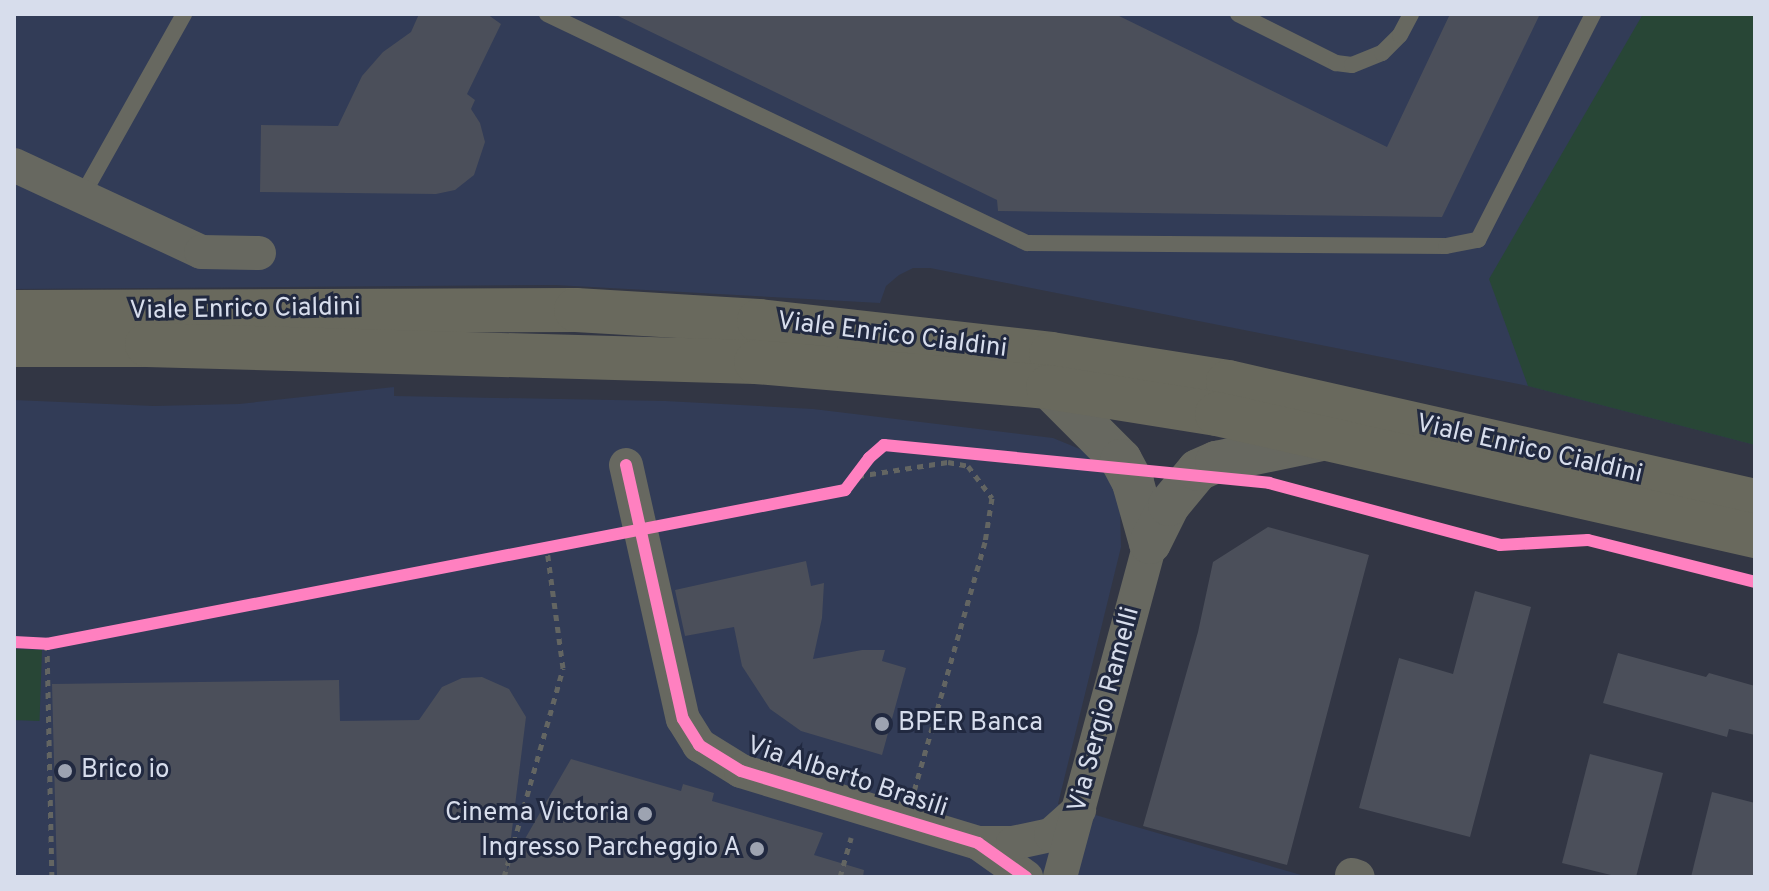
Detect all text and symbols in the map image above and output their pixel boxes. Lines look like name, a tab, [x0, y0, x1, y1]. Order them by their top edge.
street label: Viale Enrico Cialdini	[129, 292, 361, 328]
street label: Viale Enrico Cialdini	[775, 306, 1009, 366]
street label: Viale Enrico Cialdini	[1413, 409, 1645, 491]
street label: Via Sergio Ramelli	[1063, 604, 1147, 816]
place label: BPER Banca	[898, 708, 1043, 740]
marker: BPER Banca	[873, 715, 891, 733]
street label: Via Alberto Brasili	[742, 731, 952, 825]
place label: Brico io	[81, 755, 170, 787]
marker: Brico io	[56, 762, 74, 780]
place label: Cinema Victoria	[444, 798, 629, 830]
marker: Cinema Victoria	[636, 805, 654, 823]
place label: Ingresso Parcheggio A	[480, 833, 741, 865]
marker: Ingresso Parcheggio A	[748, 840, 766, 858]

